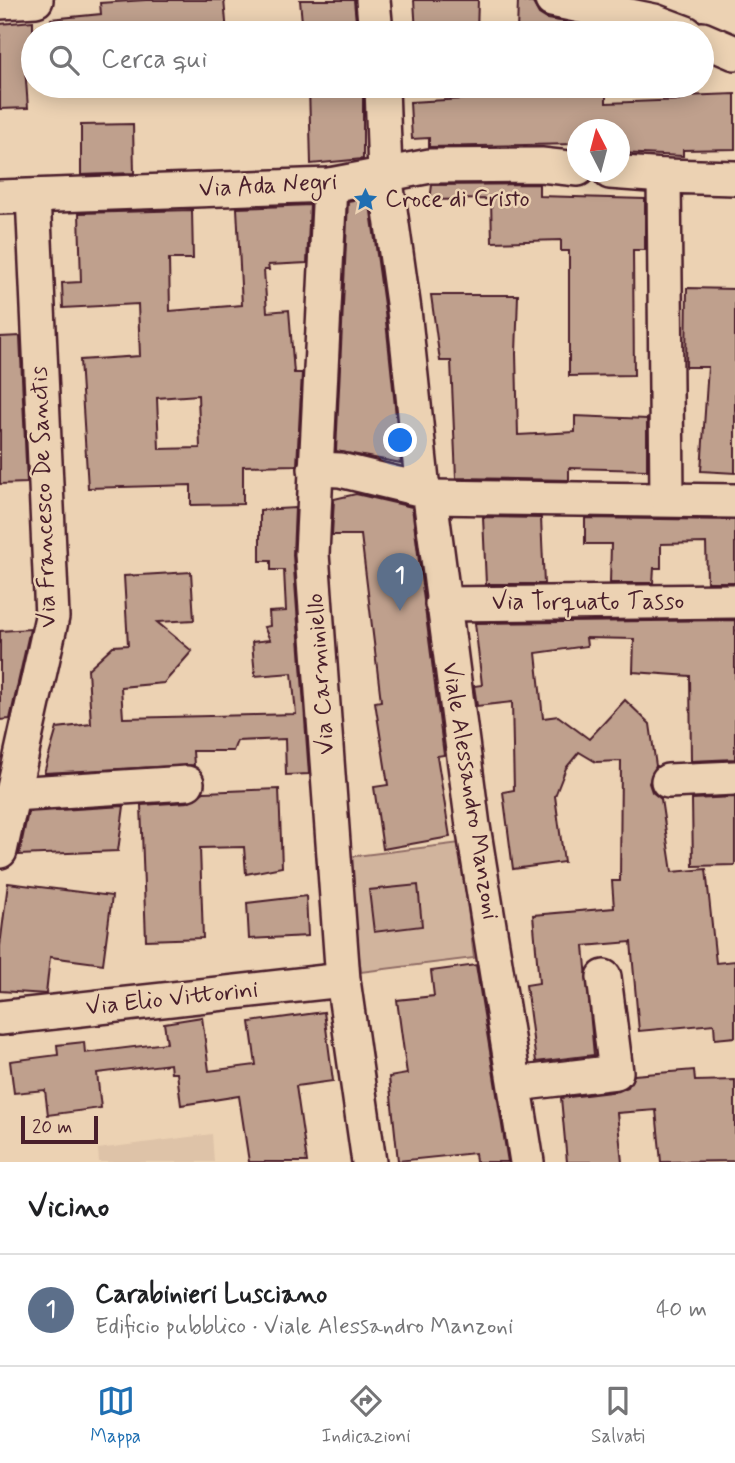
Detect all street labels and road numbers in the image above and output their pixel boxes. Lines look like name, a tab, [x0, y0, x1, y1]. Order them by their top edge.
street label: Via Ada Negri	[198, 167, 338, 207]
street label: Via Francesco De Sanctis	[24, 365, 64, 628]
street label: Via Torquato Tasso	[492, 587, 684, 618]
street label: Via Carminiello	[300, 592, 342, 756]
street label: Viale Alessandro Manzoni	[434, 660, 506, 922]
street label: Via Elio Vittorini	[84, 975, 260, 1023]

